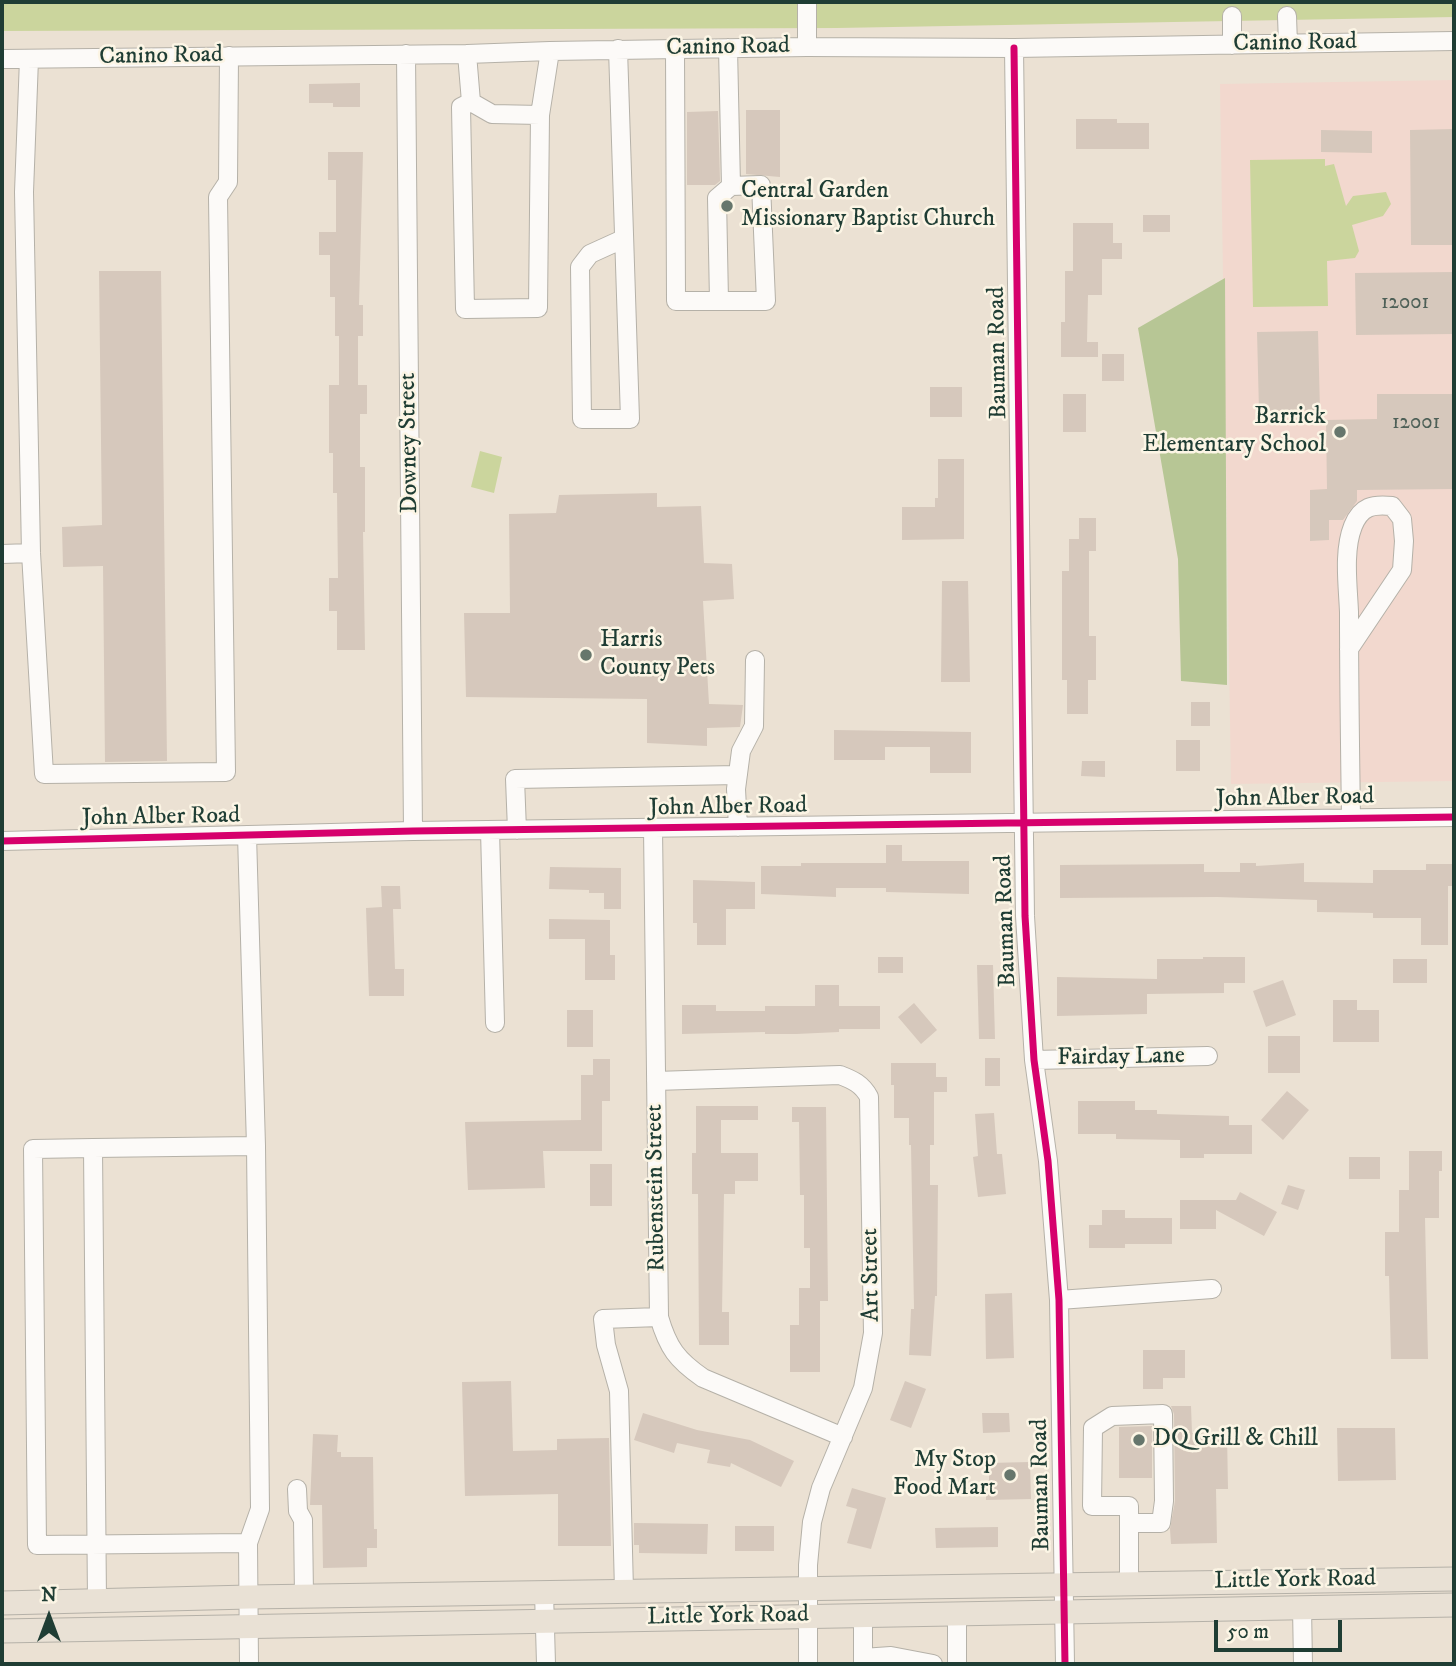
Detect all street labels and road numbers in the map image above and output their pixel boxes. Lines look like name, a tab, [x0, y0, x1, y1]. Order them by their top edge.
street label: Canino Road	[1233, 29, 1357, 59]
street label: Canino Road	[666, 33, 790, 63]
street label: Canino Road	[99, 42, 223, 72]
street label: Bauman Road	[983, 286, 1015, 420]
street label: Downey Street	[394, 372, 426, 514]
street label: John Alber Road	[1216, 783, 1374, 815]
street label: John Alber Road	[649, 792, 807, 824]
street label: John Alber Road	[82, 802, 240, 834]
street label: Bauman Road	[990, 854, 1024, 988]
street label: Fairday Lane	[1057, 1042, 1185, 1074]
street label: Rubenstein Street	[641, 1104, 673, 1272]
street label: Art Street	[857, 1228, 887, 1322]
street label: Bauman Road	[1026, 1418, 1058, 1552]
street label: Little York Road	[1214, 1565, 1376, 1597]
street label: Little York Road	[647, 1601, 809, 1633]

